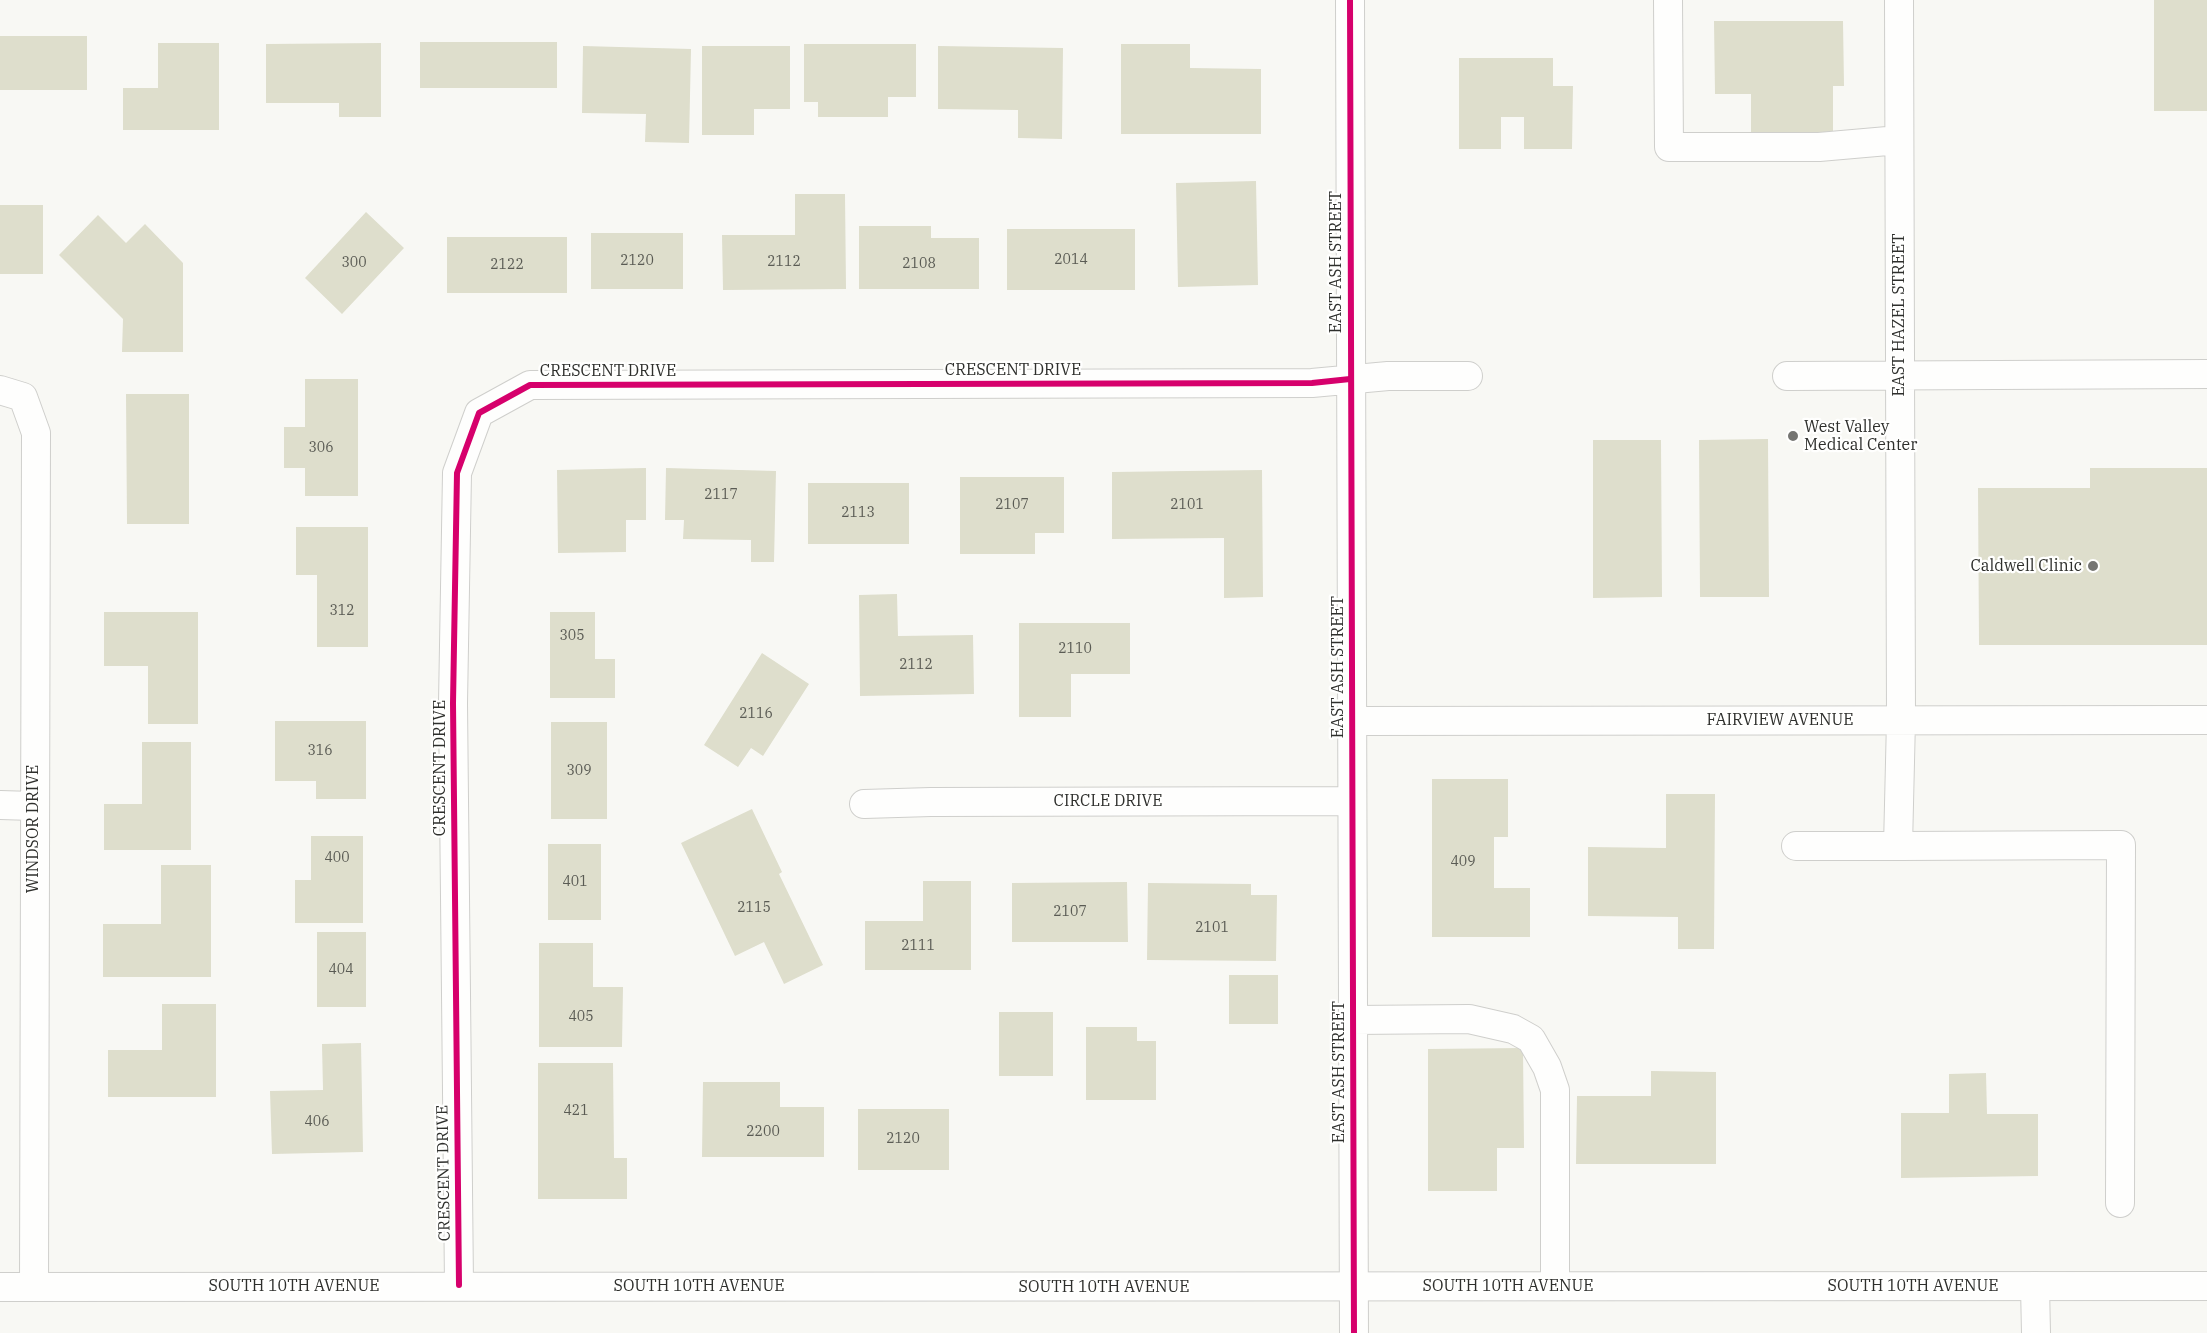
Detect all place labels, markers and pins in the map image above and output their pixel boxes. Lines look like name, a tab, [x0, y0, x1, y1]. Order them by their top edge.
place label: West Valley Medical Center	[1804, 417, 1917, 455]
marker: West Valley Medical Center	[1786, 429, 1800, 443]
place label: Caldwell Clinic	[1971, 556, 2082, 576]
marker: Caldwell Clinic	[2086, 559, 2100, 573]

